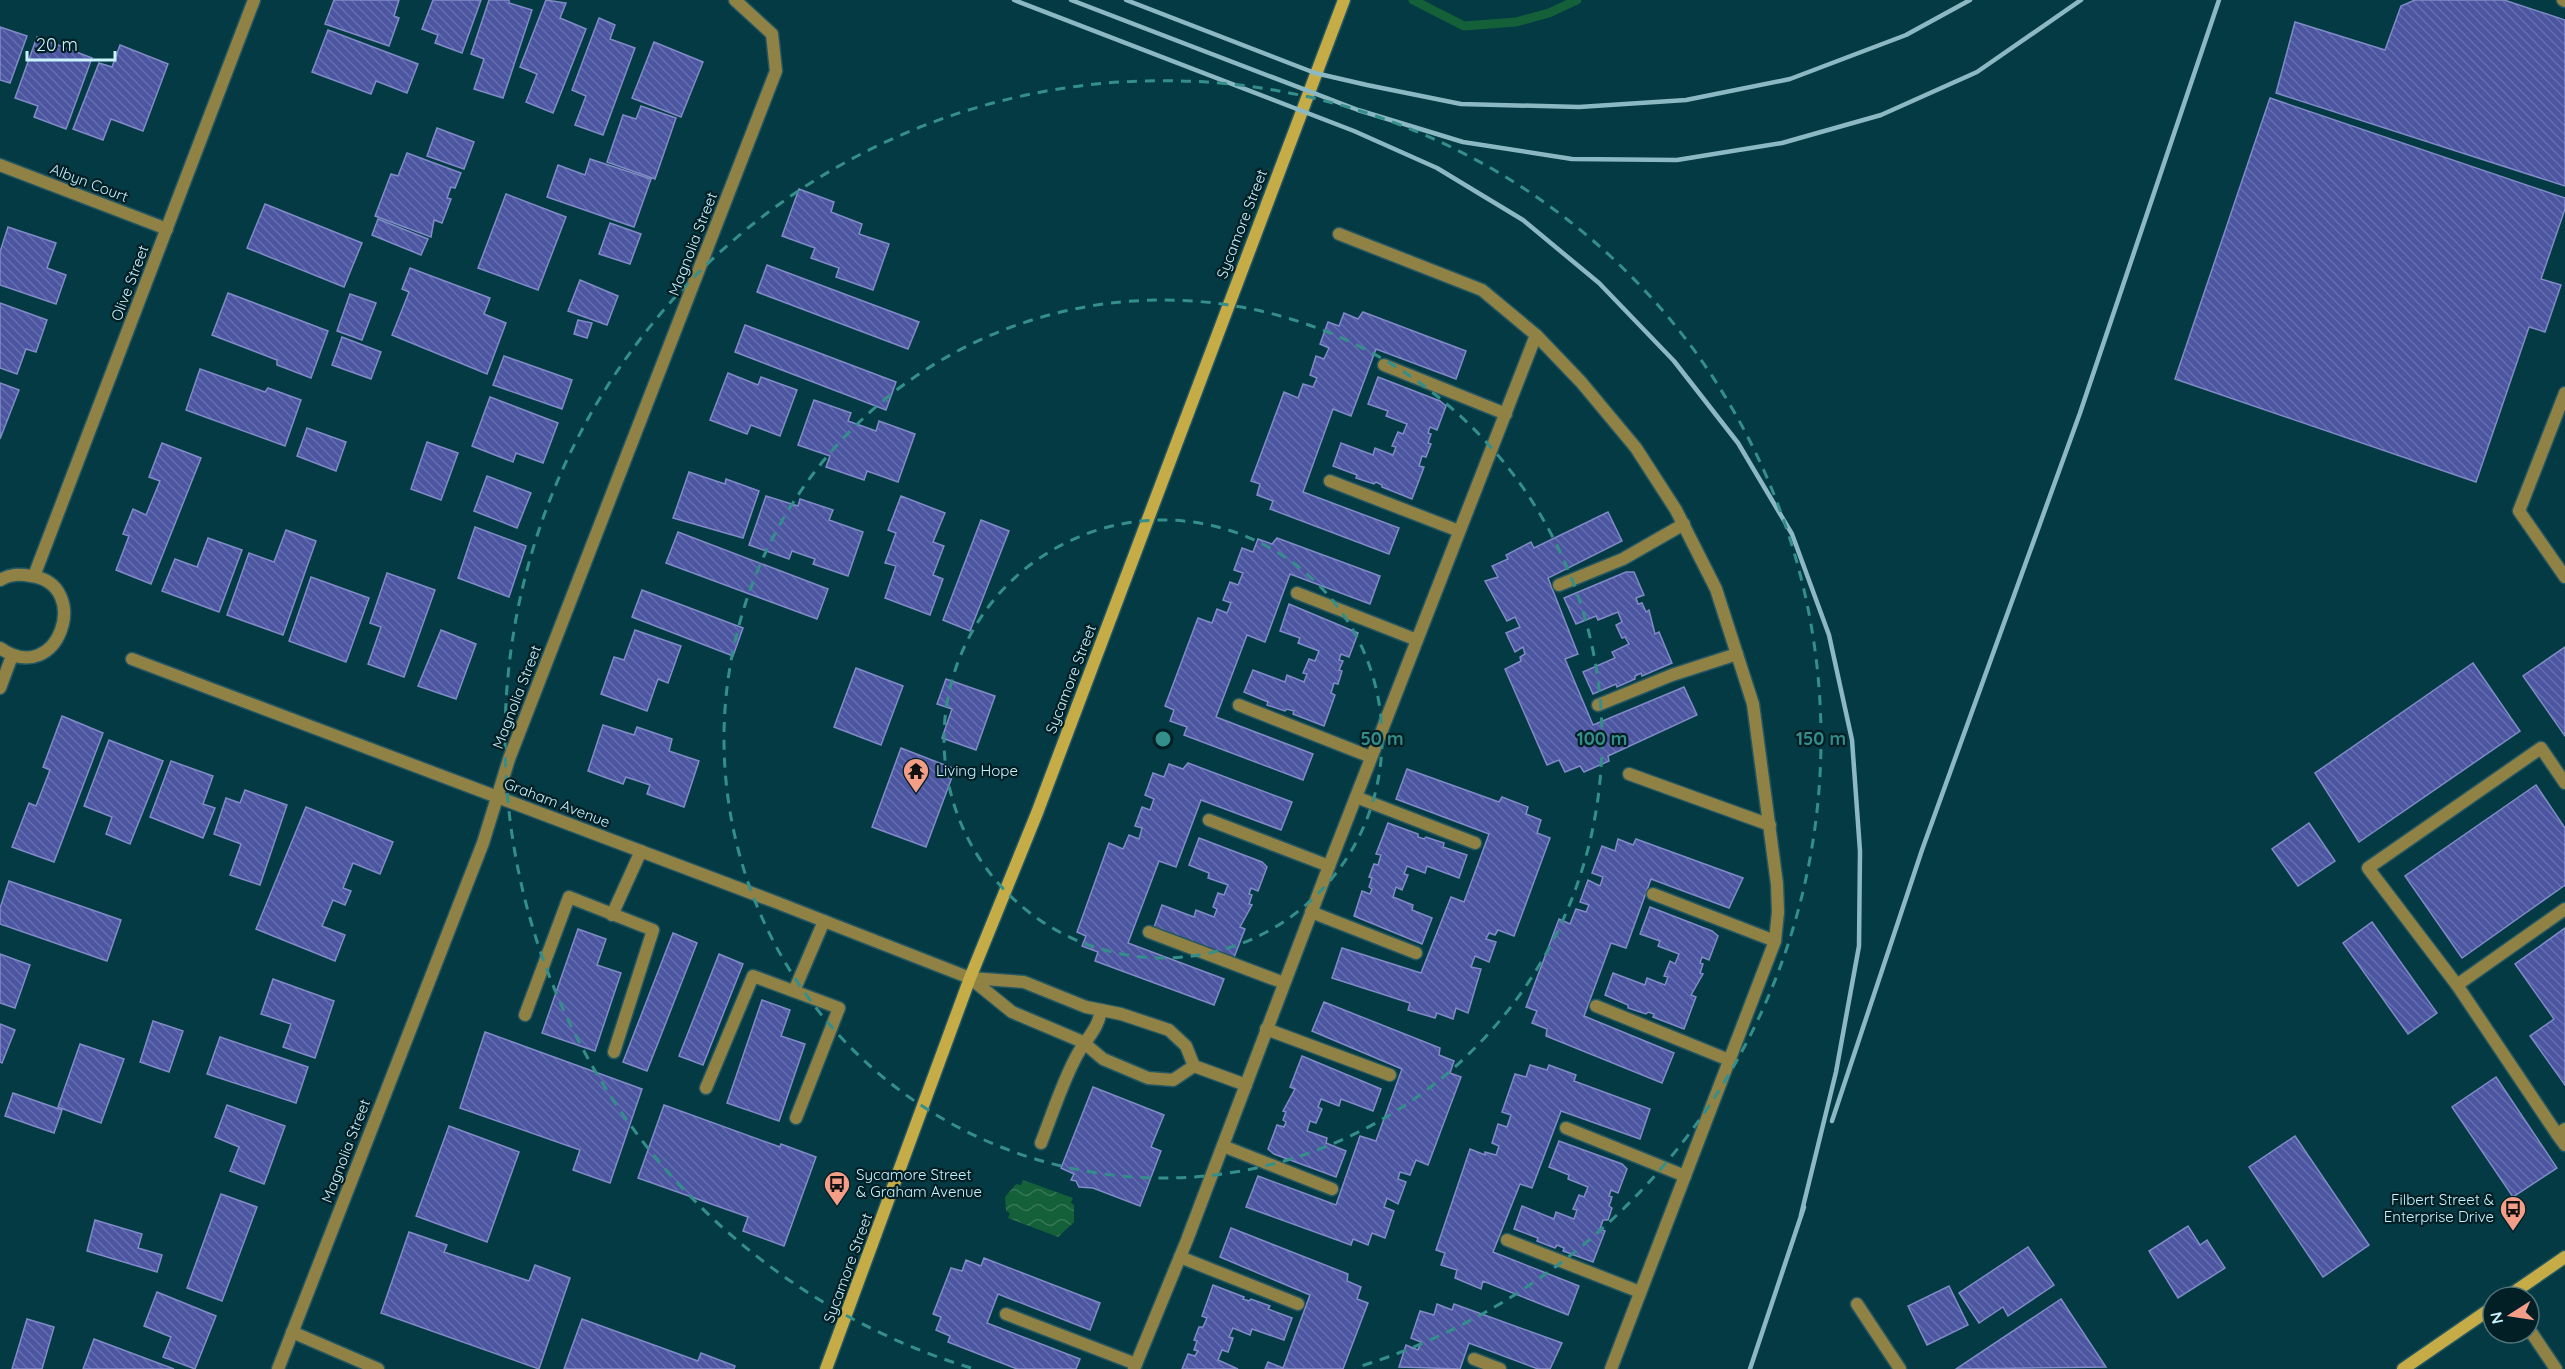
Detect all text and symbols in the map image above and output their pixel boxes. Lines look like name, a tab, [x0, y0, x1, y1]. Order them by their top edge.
scale bar	[27, 24, 116, 62]
text: 20 m	[36, 33, 78, 56]
street label: Albyn Court	[48, 159, 131, 206]
street label: Sycamore Street	[1212, 167, 1271, 281]
street label: Magnolia Street	[664, 189, 721, 298]
street label: Olive Street	[106, 242, 153, 323]
street label: Sycamore Street	[1041, 622, 1100, 736]
street label: Magnolia Street	[488, 642, 545, 751]
text: 50 m	[1360, 727, 1404, 750]
text: 100 m	[1577, 727, 1627, 750]
text: 150 m	[1796, 727, 1846, 750]
centre of rings	[1153, 729, 1173, 749]
temple icon: Living Hope	[901, 756, 931, 794]
place label: Living Hope	[936, 761, 1018, 780]
street label: Graham Avenue	[502, 774, 613, 831]
street label: Magnolia Street	[317, 1096, 374, 1205]
place label: Sycamore Street & Graham Avenue	[856, 1165, 982, 1201]
bus stop icon: Sycamore Street & Graham Avenue	[822, 1169, 852, 1207]
place label: Filbert Street & Enterprise Drive	[2384, 1190, 2494, 1226]
bus stop icon: Filbert Street & Enterprise Drive	[2498, 1194, 2528, 1232]
street label: Sycamore Street	[819, 1210, 876, 1325]
north arrow	[2481, 1285, 2541, 1345]
text: N	[2485, 1310, 2507, 1326]

